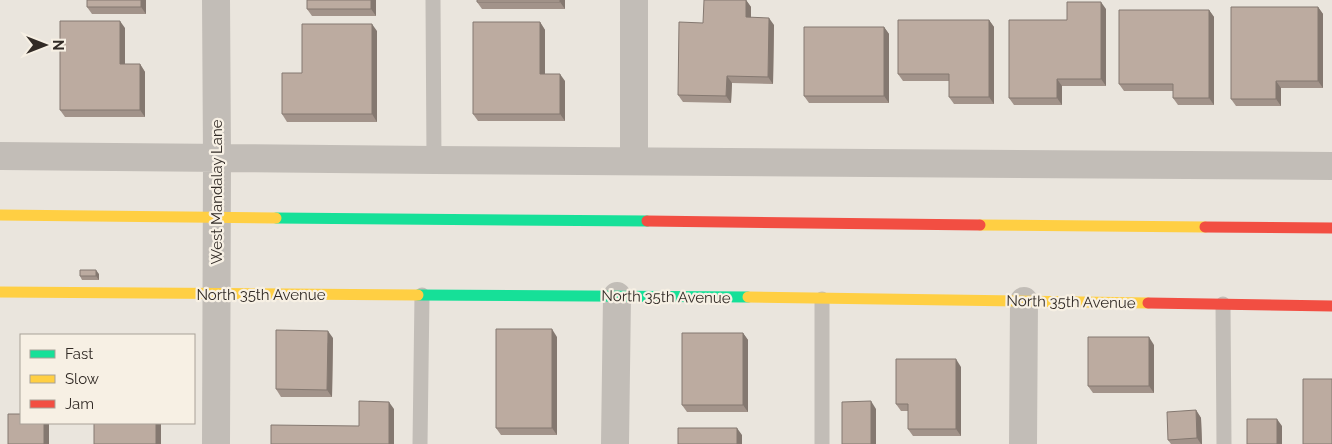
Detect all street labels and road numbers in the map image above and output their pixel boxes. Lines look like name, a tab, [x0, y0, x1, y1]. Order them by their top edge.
street label: West Mandalay Lane	[208, 119, 226, 265]
street label: North 35th Avenue	[196, 286, 326, 304]
street label: North 35th Avenue	[601, 287, 731, 307]
street label: North 35th Avenue	[1006, 292, 1136, 312]

